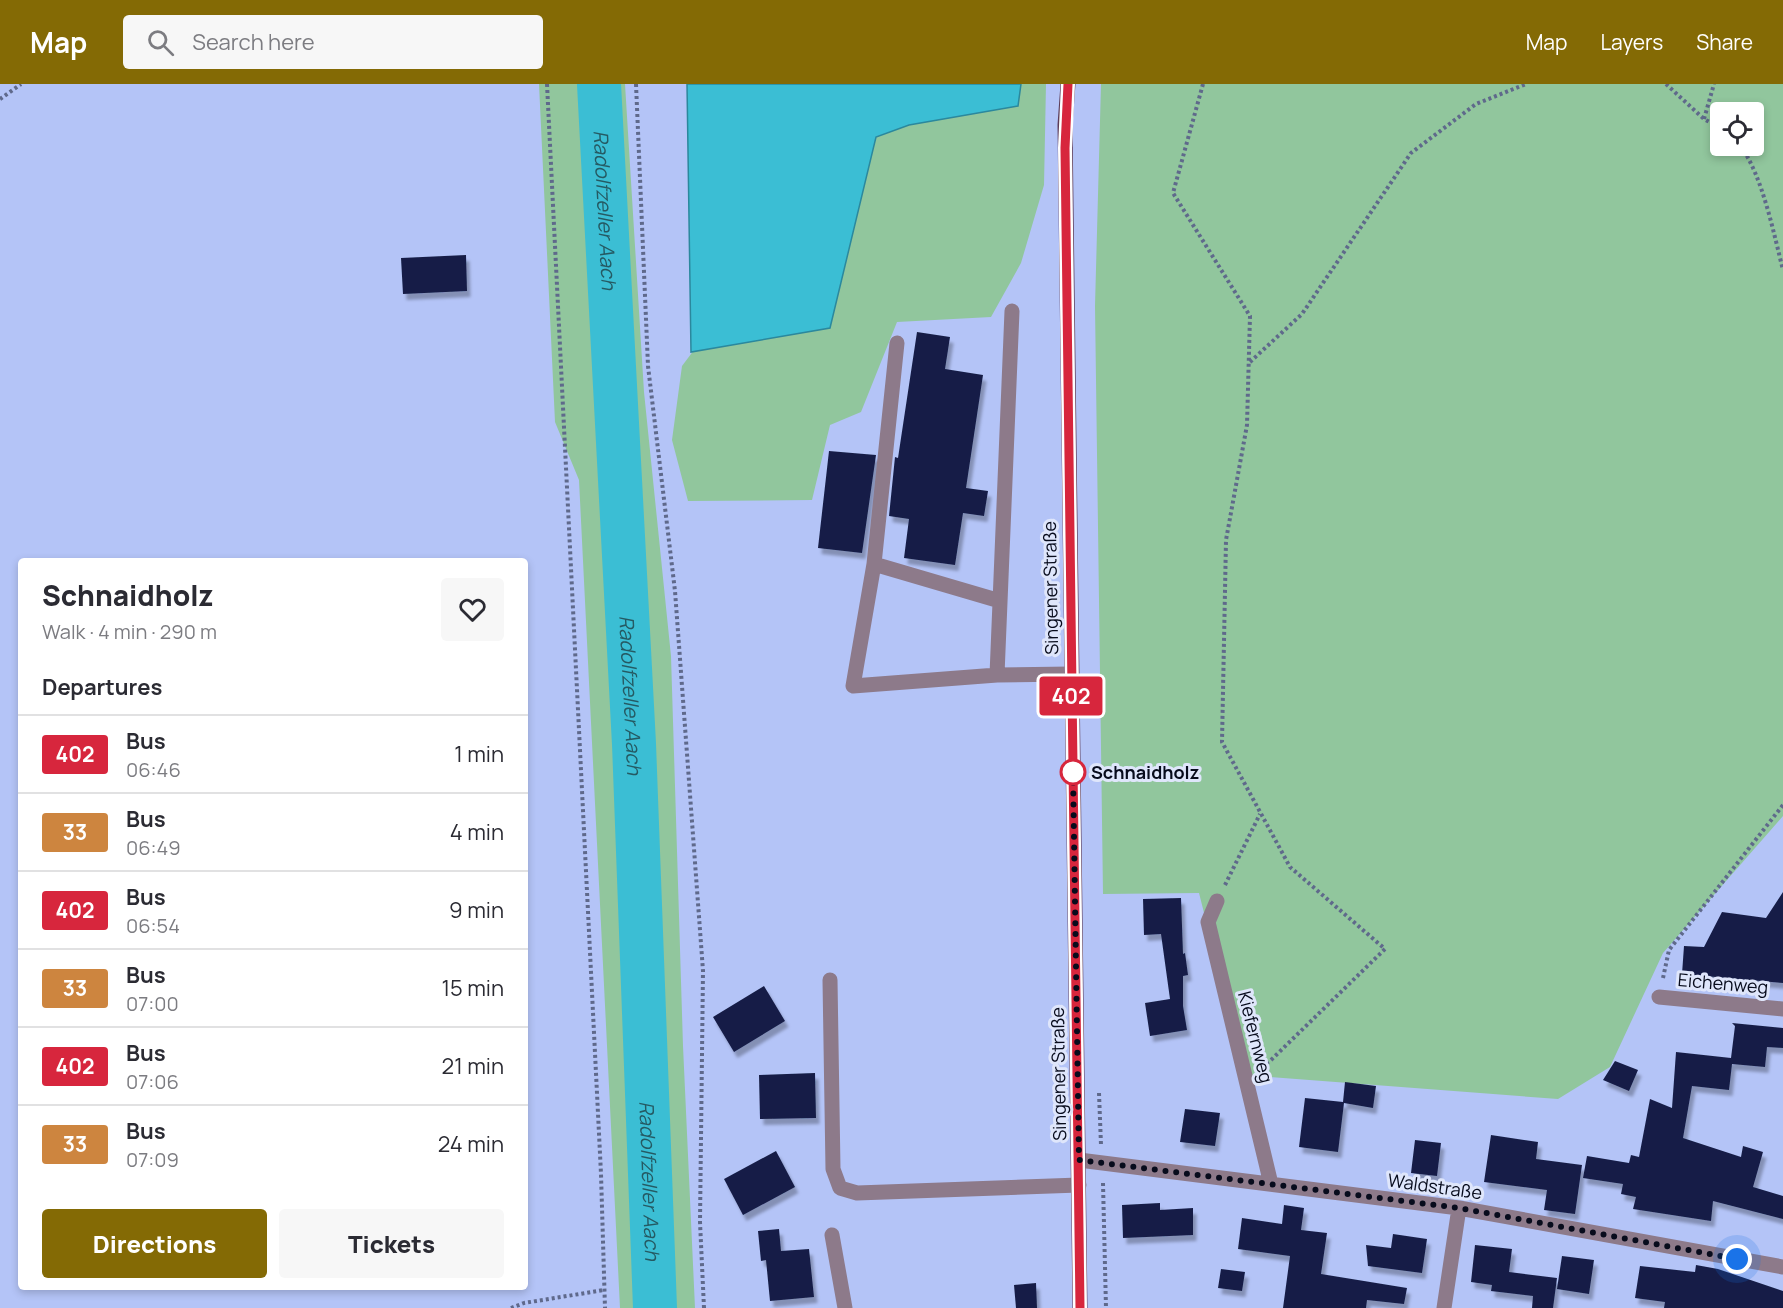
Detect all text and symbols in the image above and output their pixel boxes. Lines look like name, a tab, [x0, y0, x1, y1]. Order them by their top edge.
search box	[123, 15, 543, 69]
text: Map	[30, 23, 87, 61]
icon: search	[144, 26, 177, 59]
text: Search here	[192, 27, 315, 57]
text: Map	[1526, 28, 1567, 56]
text: Layers	[1600, 28, 1663, 56]
text: Share	[1696, 28, 1753, 56]
map controls	[1710, 102, 1764, 156]
button: locate	[1710, 102, 1764, 156]
water label: Radolfzeller Aach	[588, 129, 623, 291]
street label: Singener Straße	[1037, 521, 1063, 655]
text: Schnaidholz	[42, 576, 213, 614]
button: heart	[441, 578, 504, 641]
water label: Radolfzeller Aach	[614, 615, 649, 777]
text: Walk · 4 min · 290 m	[42, 618, 217, 645]
text: Departures	[42, 672, 162, 702]
line badge: 402	[1036, 676, 1106, 716]
text: 402	[1051, 682, 1091, 710]
text: Bus	[126, 726, 166, 756]
text: 1 min	[454, 739, 504, 769]
text: 402	[55, 740, 95, 768]
text: 06:46	[126, 756, 181, 783]
marker: Schnaidholz	[1060, 759, 1086, 785]
place label: Schnaidholz	[1091, 760, 1199, 784]
text: Bus	[126, 804, 166, 834]
text: 4 min	[450, 817, 504, 847]
text: 33	[63, 818, 87, 846]
text: 06:49	[126, 834, 181, 861]
text: Bus	[126, 882, 166, 912]
text: 9 min	[449, 895, 504, 925]
text: 402	[55, 896, 95, 924]
text: 06:54	[126, 912, 180, 939]
text: Bus	[126, 960, 166, 990]
street label: Eichenweg	[1677, 967, 1769, 999]
text: 15 min	[441, 973, 504, 1003]
text: 33	[63, 974, 87, 1002]
street label: Kiefernweg	[1233, 989, 1279, 1085]
text: 07:00	[126, 990, 179, 1017]
street label: Singener Straße	[1045, 1007, 1071, 1141]
text: Bus	[126, 1038, 166, 1068]
text: 21 min	[442, 1051, 504, 1081]
text: 402	[55, 1052, 95, 1080]
text: 07:06	[126, 1068, 179, 1095]
water label: Radolfzeller Aach	[634, 1100, 667, 1262]
text: Bus	[126, 1116, 166, 1146]
text: 24 min	[438, 1129, 504, 1159]
text: 33	[63, 1130, 87, 1158]
text: 07:09	[126, 1146, 179, 1173]
street label: Waldstraße	[1386, 1168, 1484, 1204]
button: Directions	[42, 1209, 267, 1278]
button: Tickets	[279, 1209, 504, 1278]
your location	[1722, 1244, 1752, 1274]

